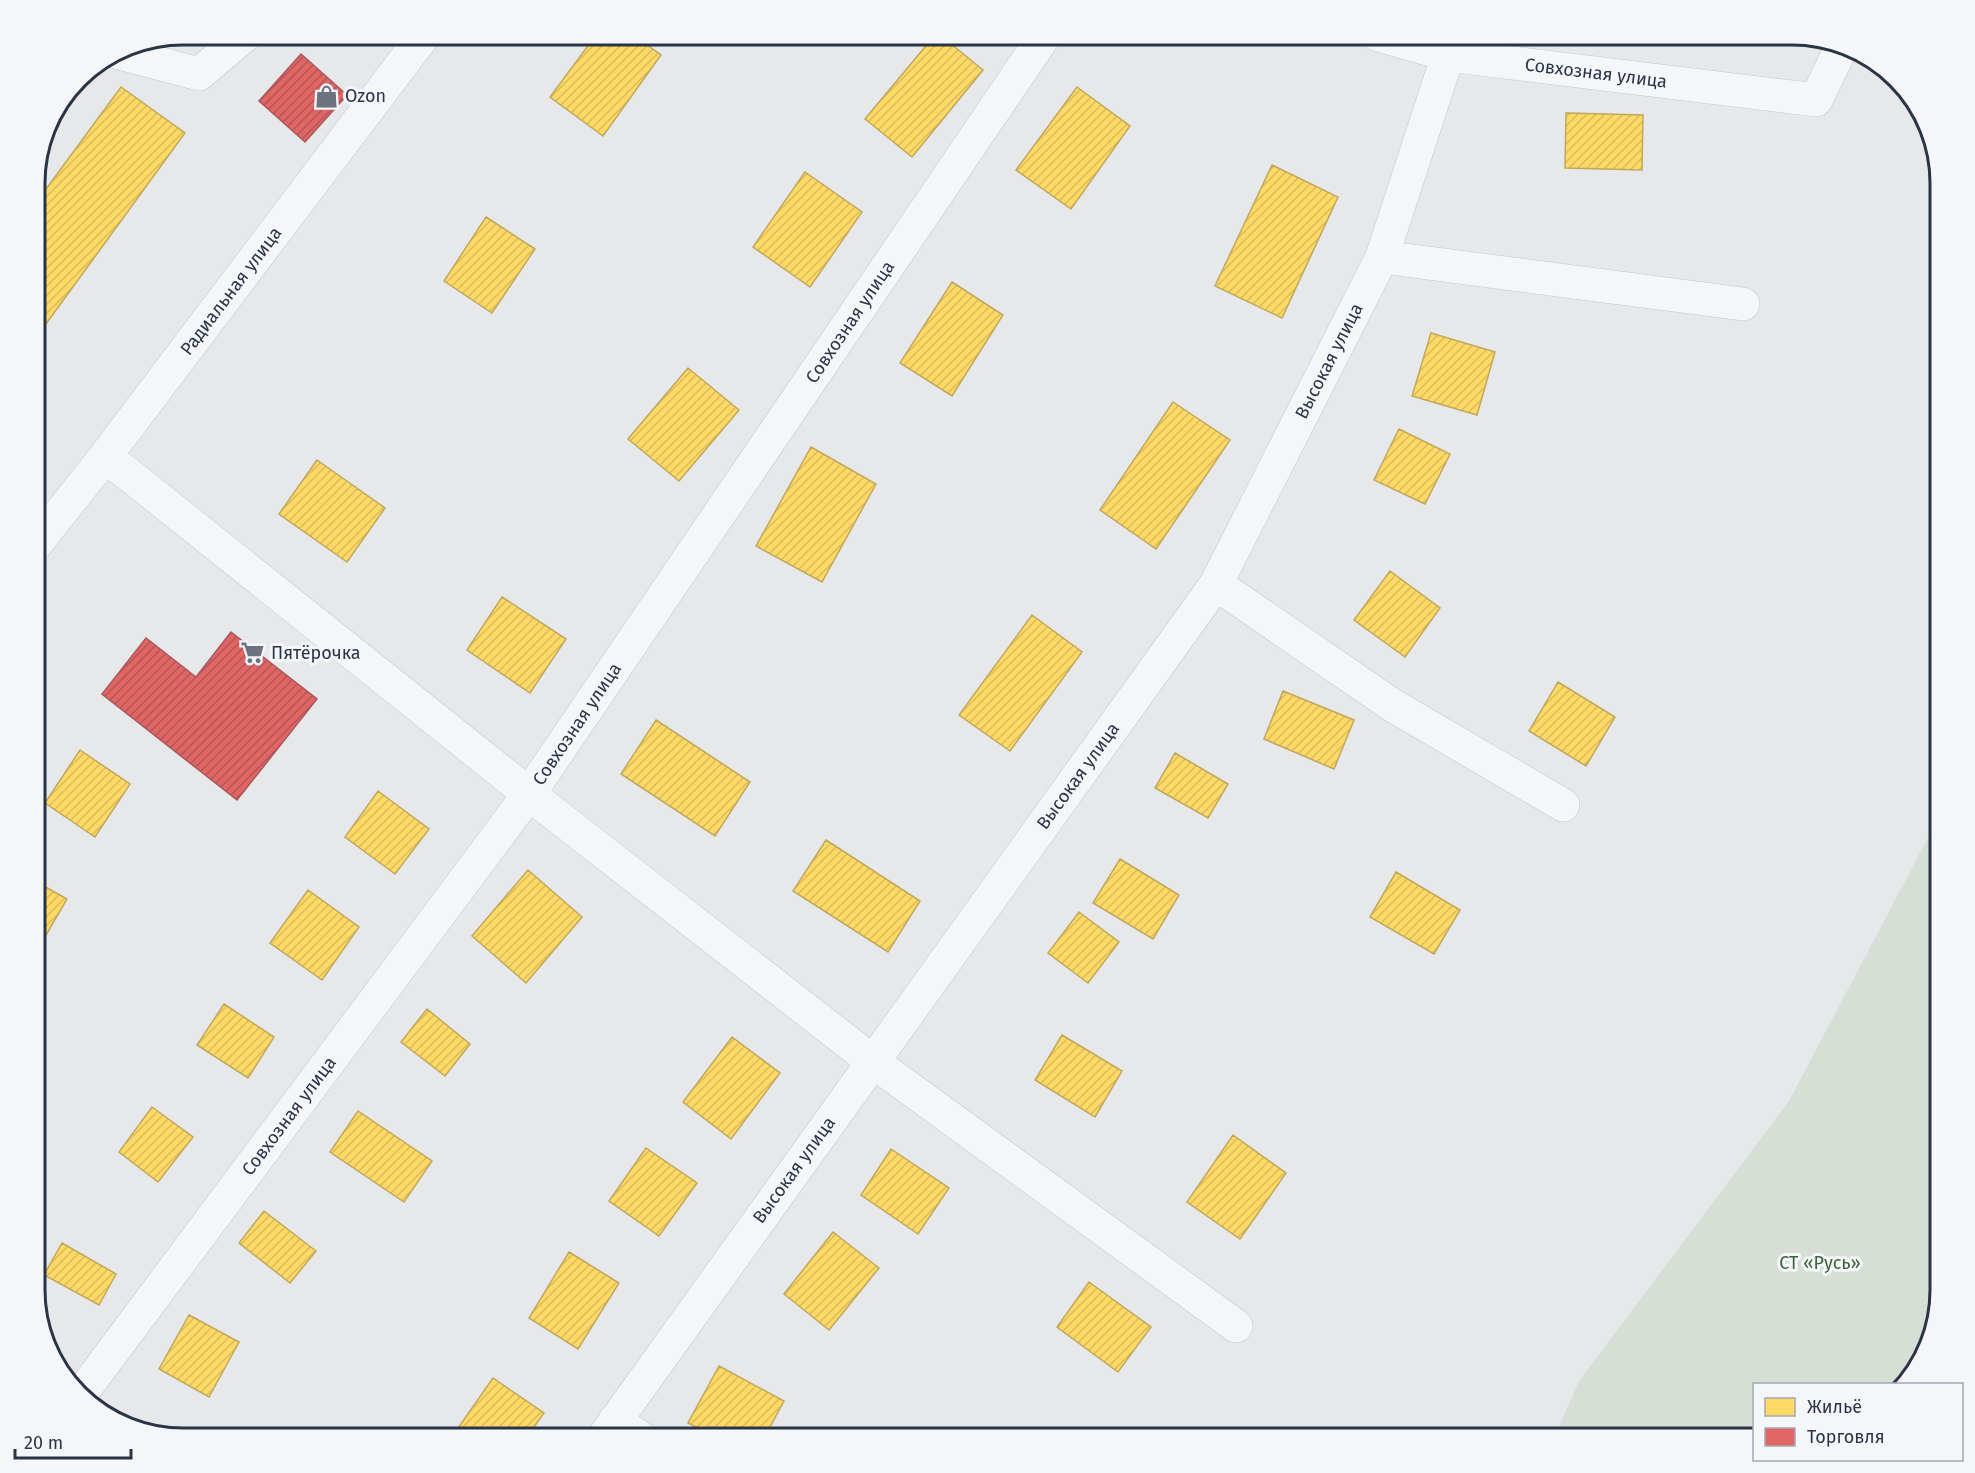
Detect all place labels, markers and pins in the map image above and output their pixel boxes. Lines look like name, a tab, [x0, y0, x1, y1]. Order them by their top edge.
shop icon: Ozon	[314, 83, 340, 109]
place label: Ozon	[345, 85, 386, 107]
supermarket icon: Пятёрочка	[240, 640, 266, 666]
place label: Пятёрочка	[271, 642, 361, 664]

